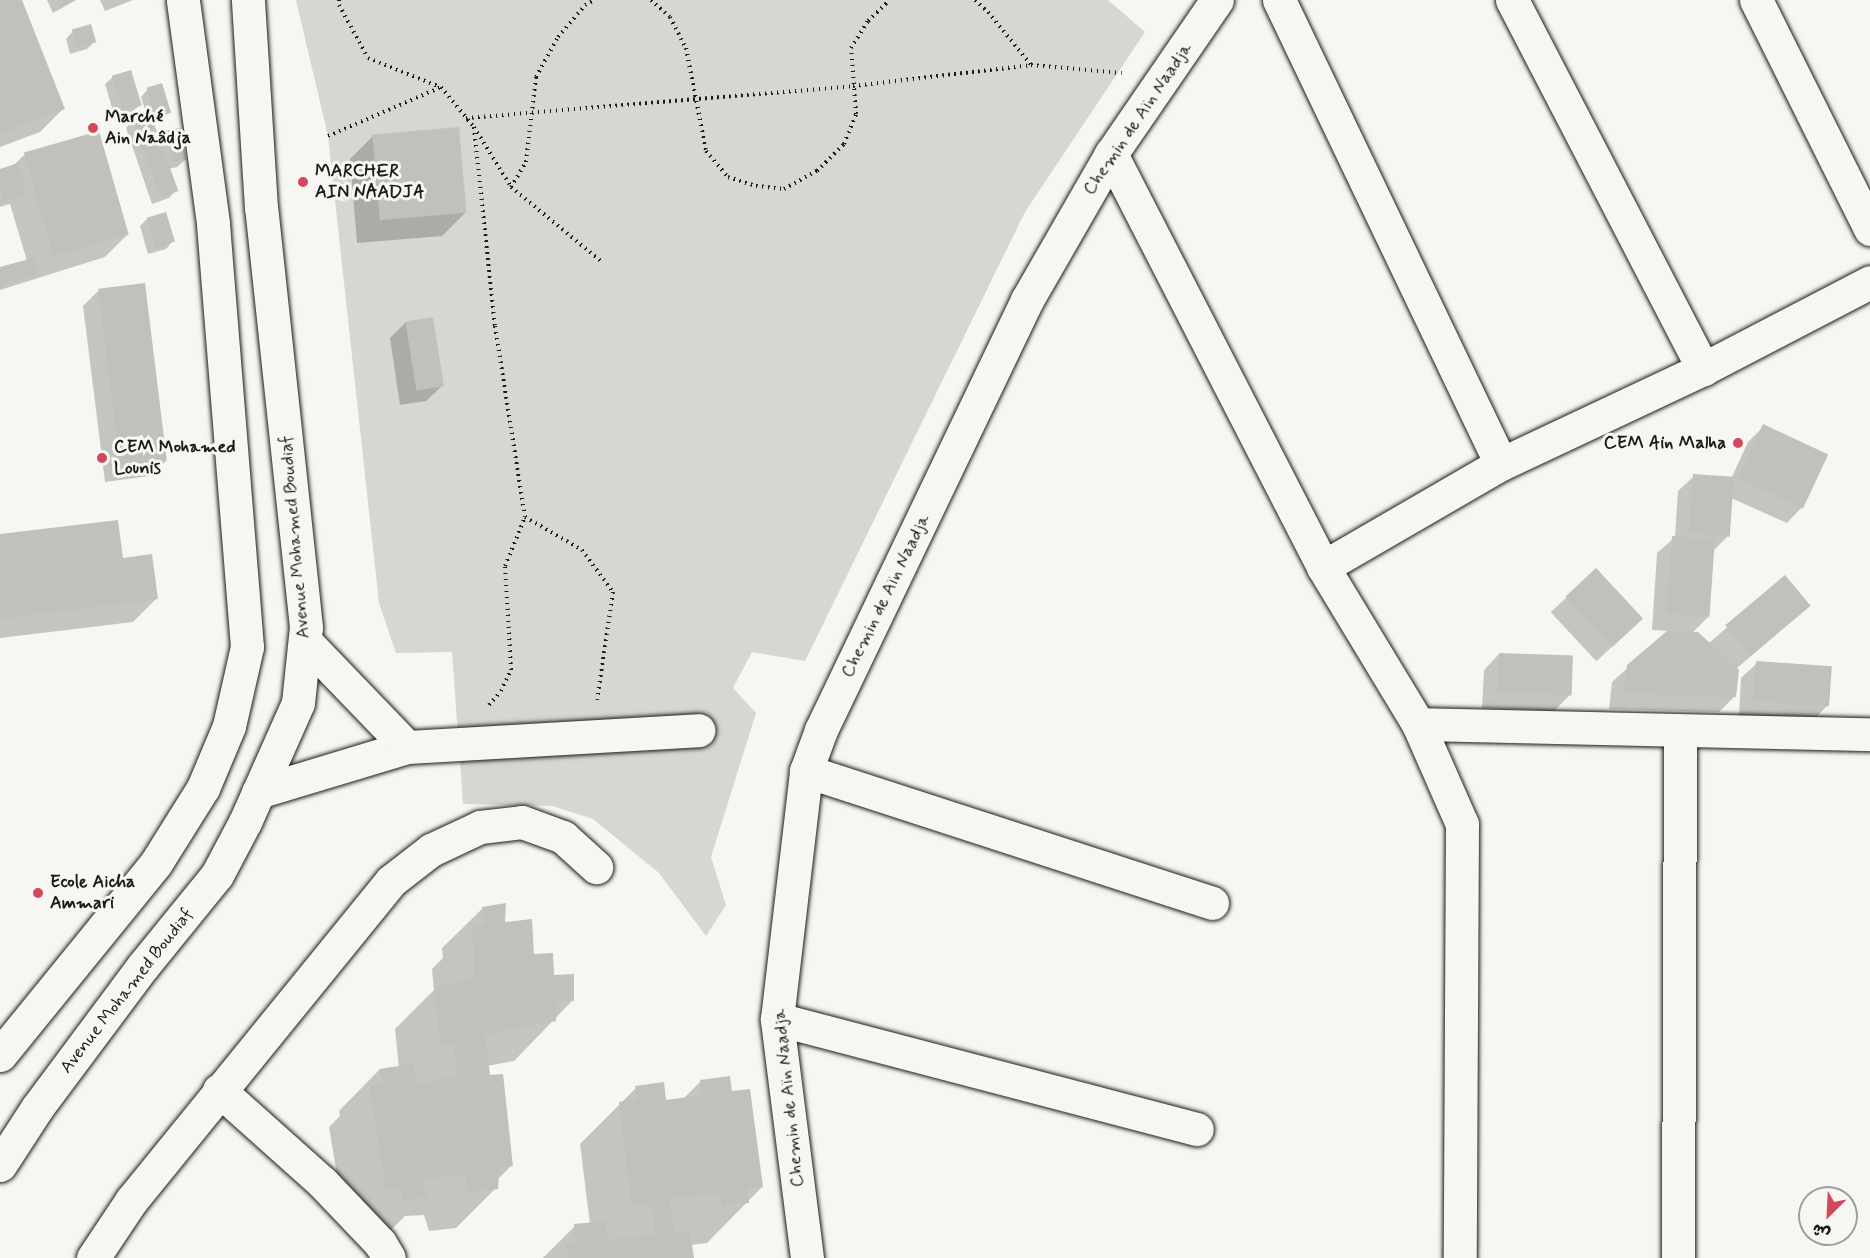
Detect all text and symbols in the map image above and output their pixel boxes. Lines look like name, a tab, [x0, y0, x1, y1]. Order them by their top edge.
street label: Chemin de Aïn Naadja	[1080, 40, 1196, 198]
place label: Marché Ain Naâdja	[105, 107, 189, 150]
marker: Marché Ain Naâdja	[86, 121, 100, 135]
place label: MARCHER AIN NAADJA	[315, 161, 422, 204]
marker: MARCHER AIN NAADJA	[296, 175, 310, 189]
place label: CEM Ain Malha	[1605, 432, 1726, 454]
marker: CEM Ain Malha	[1731, 436, 1745, 450]
place label: CEM Mohamed Lounis	[114, 437, 236, 480]
street label: Avenue Mohamed Boudiaf	[276, 437, 314, 637]
marker: CEM Mohamed Lounis	[95, 451, 109, 465]
street label: Chemin de Aïn Naadja	[838, 512, 934, 680]
place label: Ecole Aicha Ammari	[50, 872, 135, 914]
marker: Ecole Aicha Ammari	[31, 886, 45, 900]
street label: Avenue Mohamed Boudiaf	[57, 906, 197, 1076]
street label: Chemin de Aïn Naadja	[769, 1009, 809, 1187]
north arrow	[1798, 1186, 1858, 1246]
text: ش	[1809, 1218, 1834, 1244]

